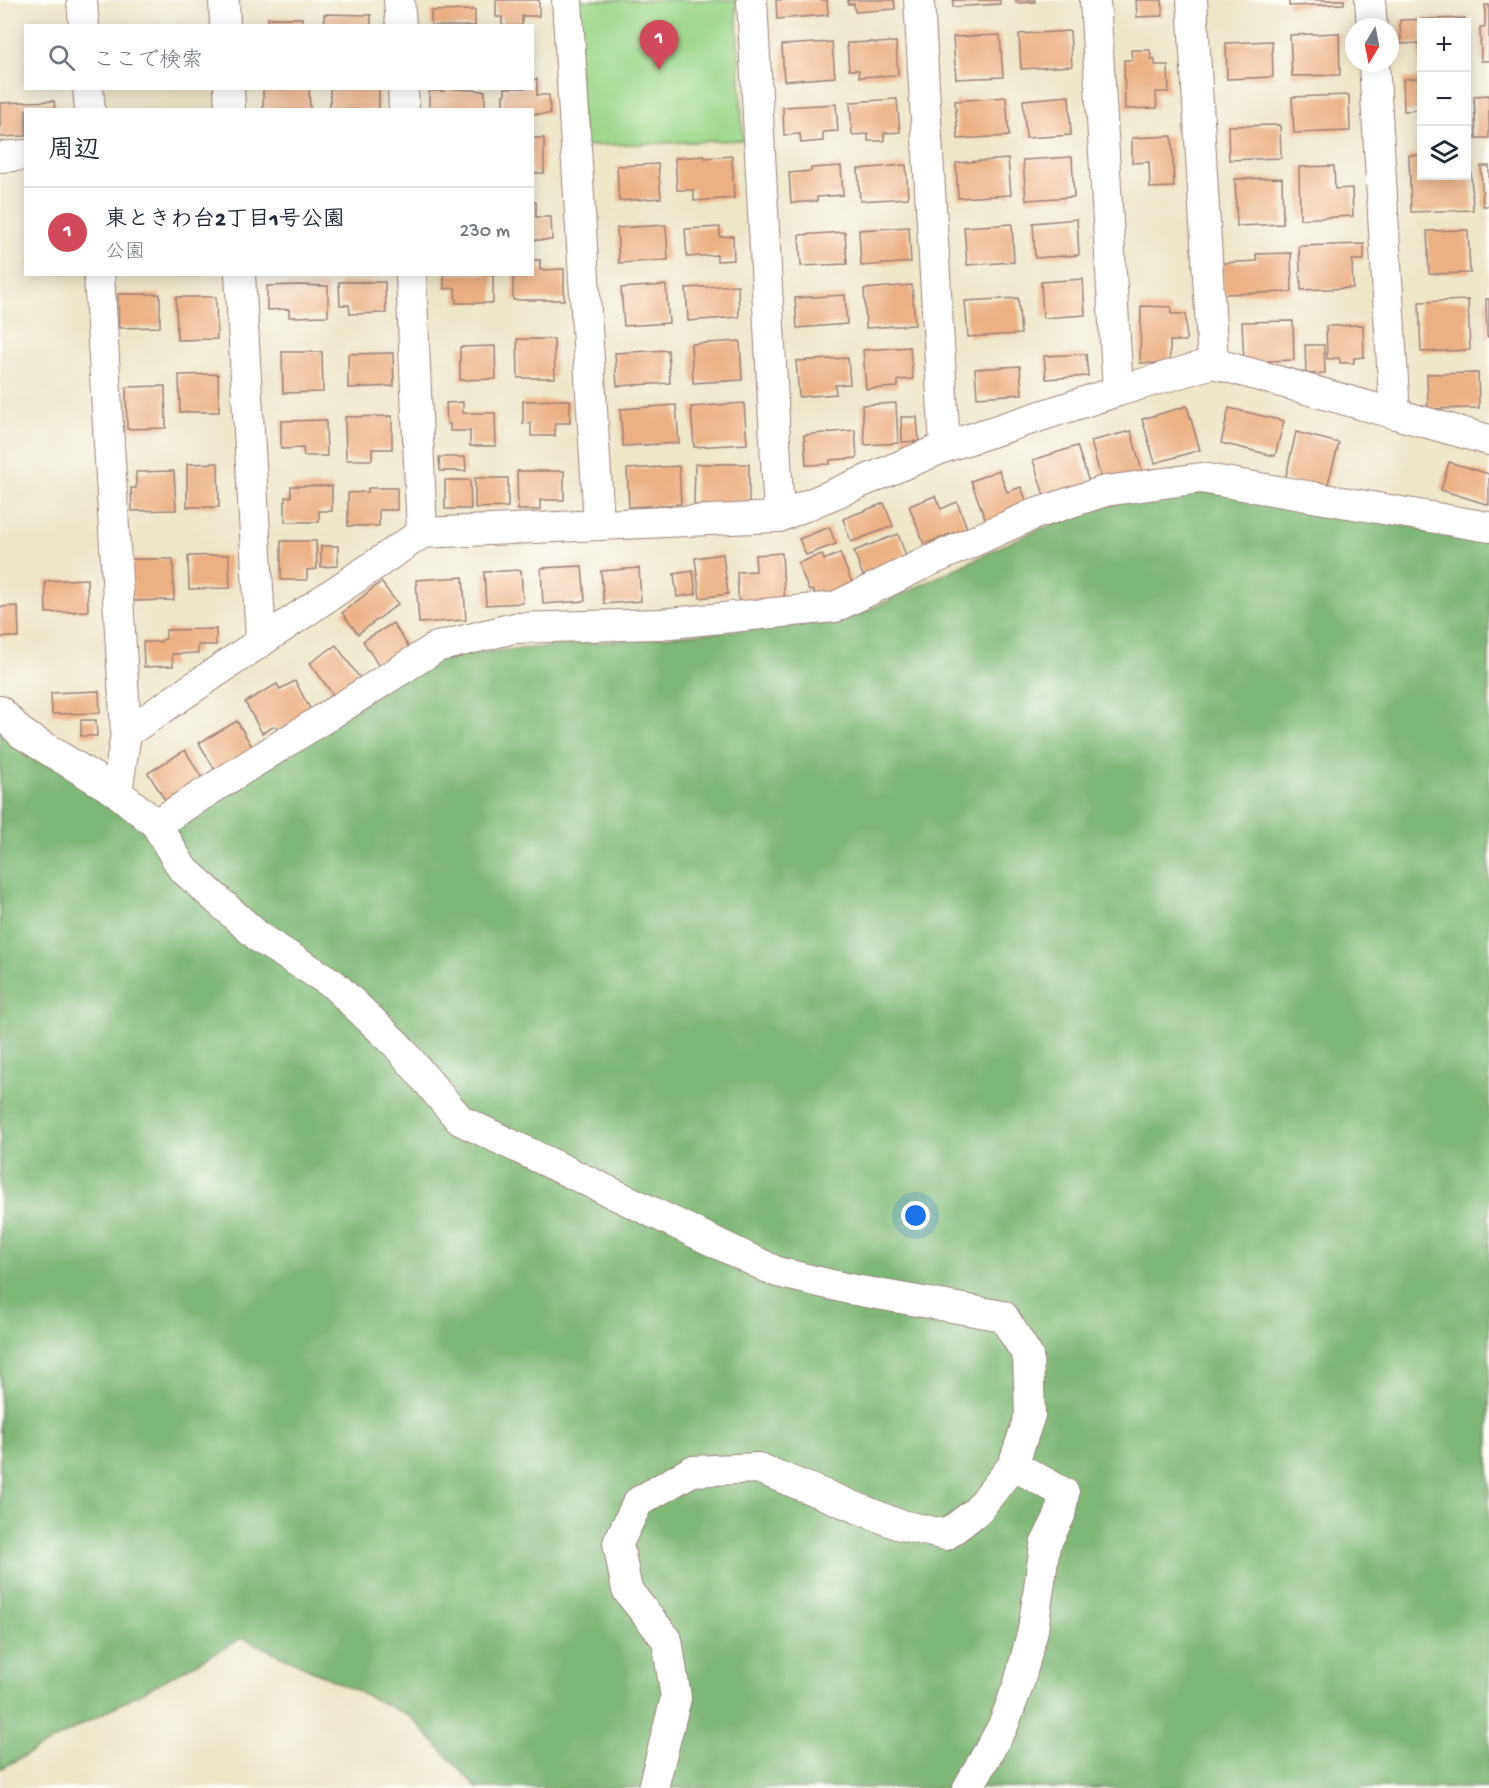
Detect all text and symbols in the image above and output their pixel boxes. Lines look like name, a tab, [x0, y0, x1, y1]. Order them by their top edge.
north arrow	[1345, 18, 1399, 72]
map controls	[1417, 18, 1471, 180]
button: +	[1417, 18, 1471, 72]
pin: 1	[640, 20, 678, 70]
search box	[24, 24, 534, 90]
icon: search	[45, 41, 78, 74]
text: ここで検索	[93, 49, 203, 75]
button: −	[1417, 72, 1471, 126]
button: layers	[1417, 126, 1471, 180]
text: 周辺	[48, 137, 100, 168]
text: 東ときわ台2丁目1号公園	[105, 208, 345, 234]
text: 1	[63, 221, 72, 244]
text: 230 m	[460, 221, 510, 244]
text: 公園	[105, 242, 145, 265]
your location	[901, 1201, 930, 1230]

